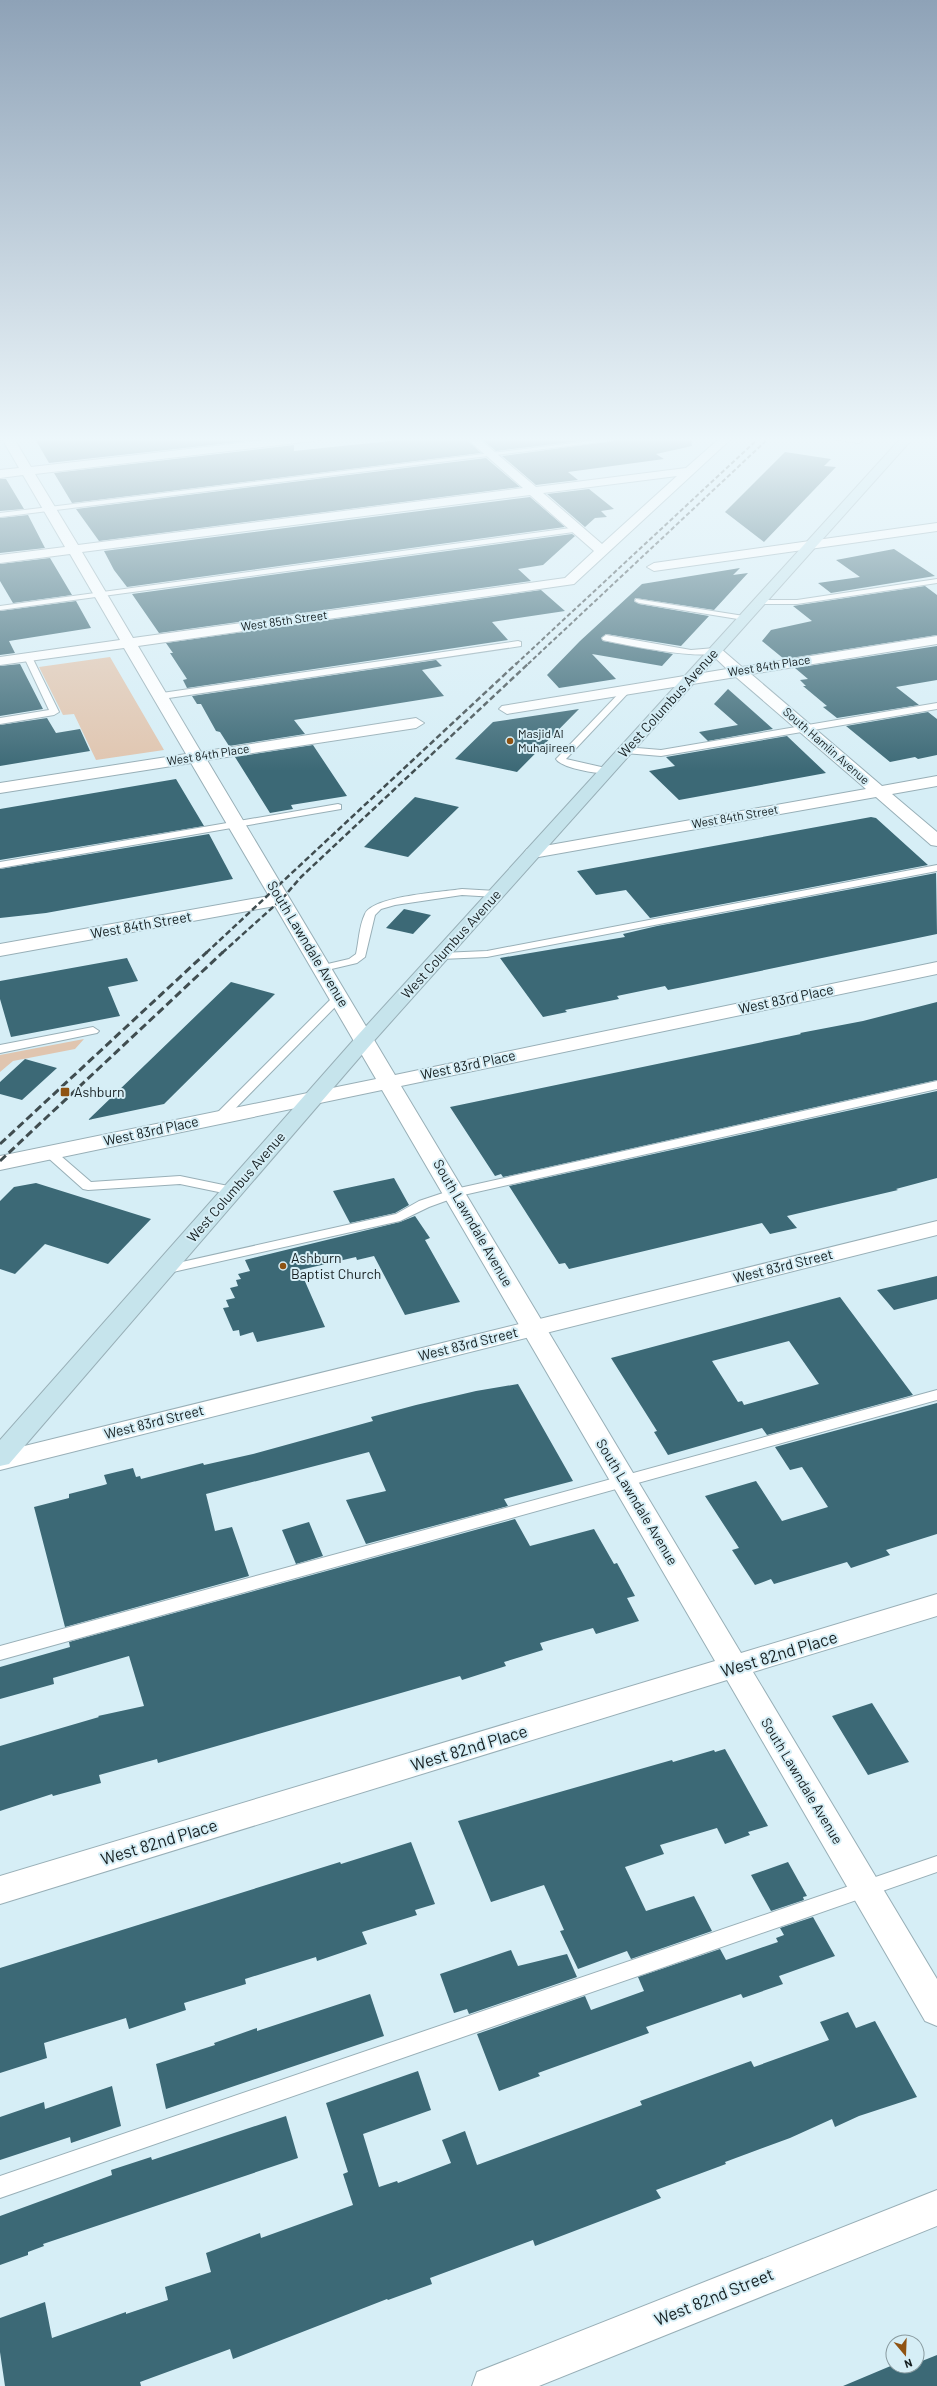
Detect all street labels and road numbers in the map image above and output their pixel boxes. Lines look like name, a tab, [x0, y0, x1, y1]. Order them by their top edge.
street label: West 85th Street	[240, 607, 328, 633]
street label: West Columbus Avenue	[614, 645, 721, 761]
street label: West 84th Place	[727, 652, 811, 678]
street label: South Hamlin Avenue	[781, 704, 873, 787]
street label: West 84th Place	[166, 741, 250, 767]
street label: West 84th Street	[690, 802, 779, 831]
street label: South Lawndale Avenue	[264, 878, 353, 1010]
street label: West Columbus Avenue	[397, 886, 504, 1002]
street label: West 84th Street	[89, 907, 193, 942]
street label: West 83rd Place	[737, 980, 835, 1017]
street label: West 83rd Place	[419, 1046, 517, 1083]
street label: West 83rd Place	[102, 1112, 200, 1149]
street label: West Columbus Avenue	[183, 1128, 288, 1246]
street label: South Lawndale Avenue	[430, 1156, 517, 1289]
street label: West 83rd Street	[731, 1245, 834, 1286]
street label: West 83rd Street	[416, 1323, 519, 1364]
street label: West 83rd Street	[102, 1401, 205, 1442]
street label: South Lawndale Avenue	[593, 1436, 682, 1568]
street label: West 82nd Place	[718, 1626, 839, 1680]
street label: South Lawndale Avenue	[758, 1715, 847, 1847]
street label: West 82nd Place	[408, 1720, 529, 1774]
street label: West 82nd Place	[98, 1814, 219, 1868]
street label: West 82nd Street	[651, 2263, 776, 2329]

